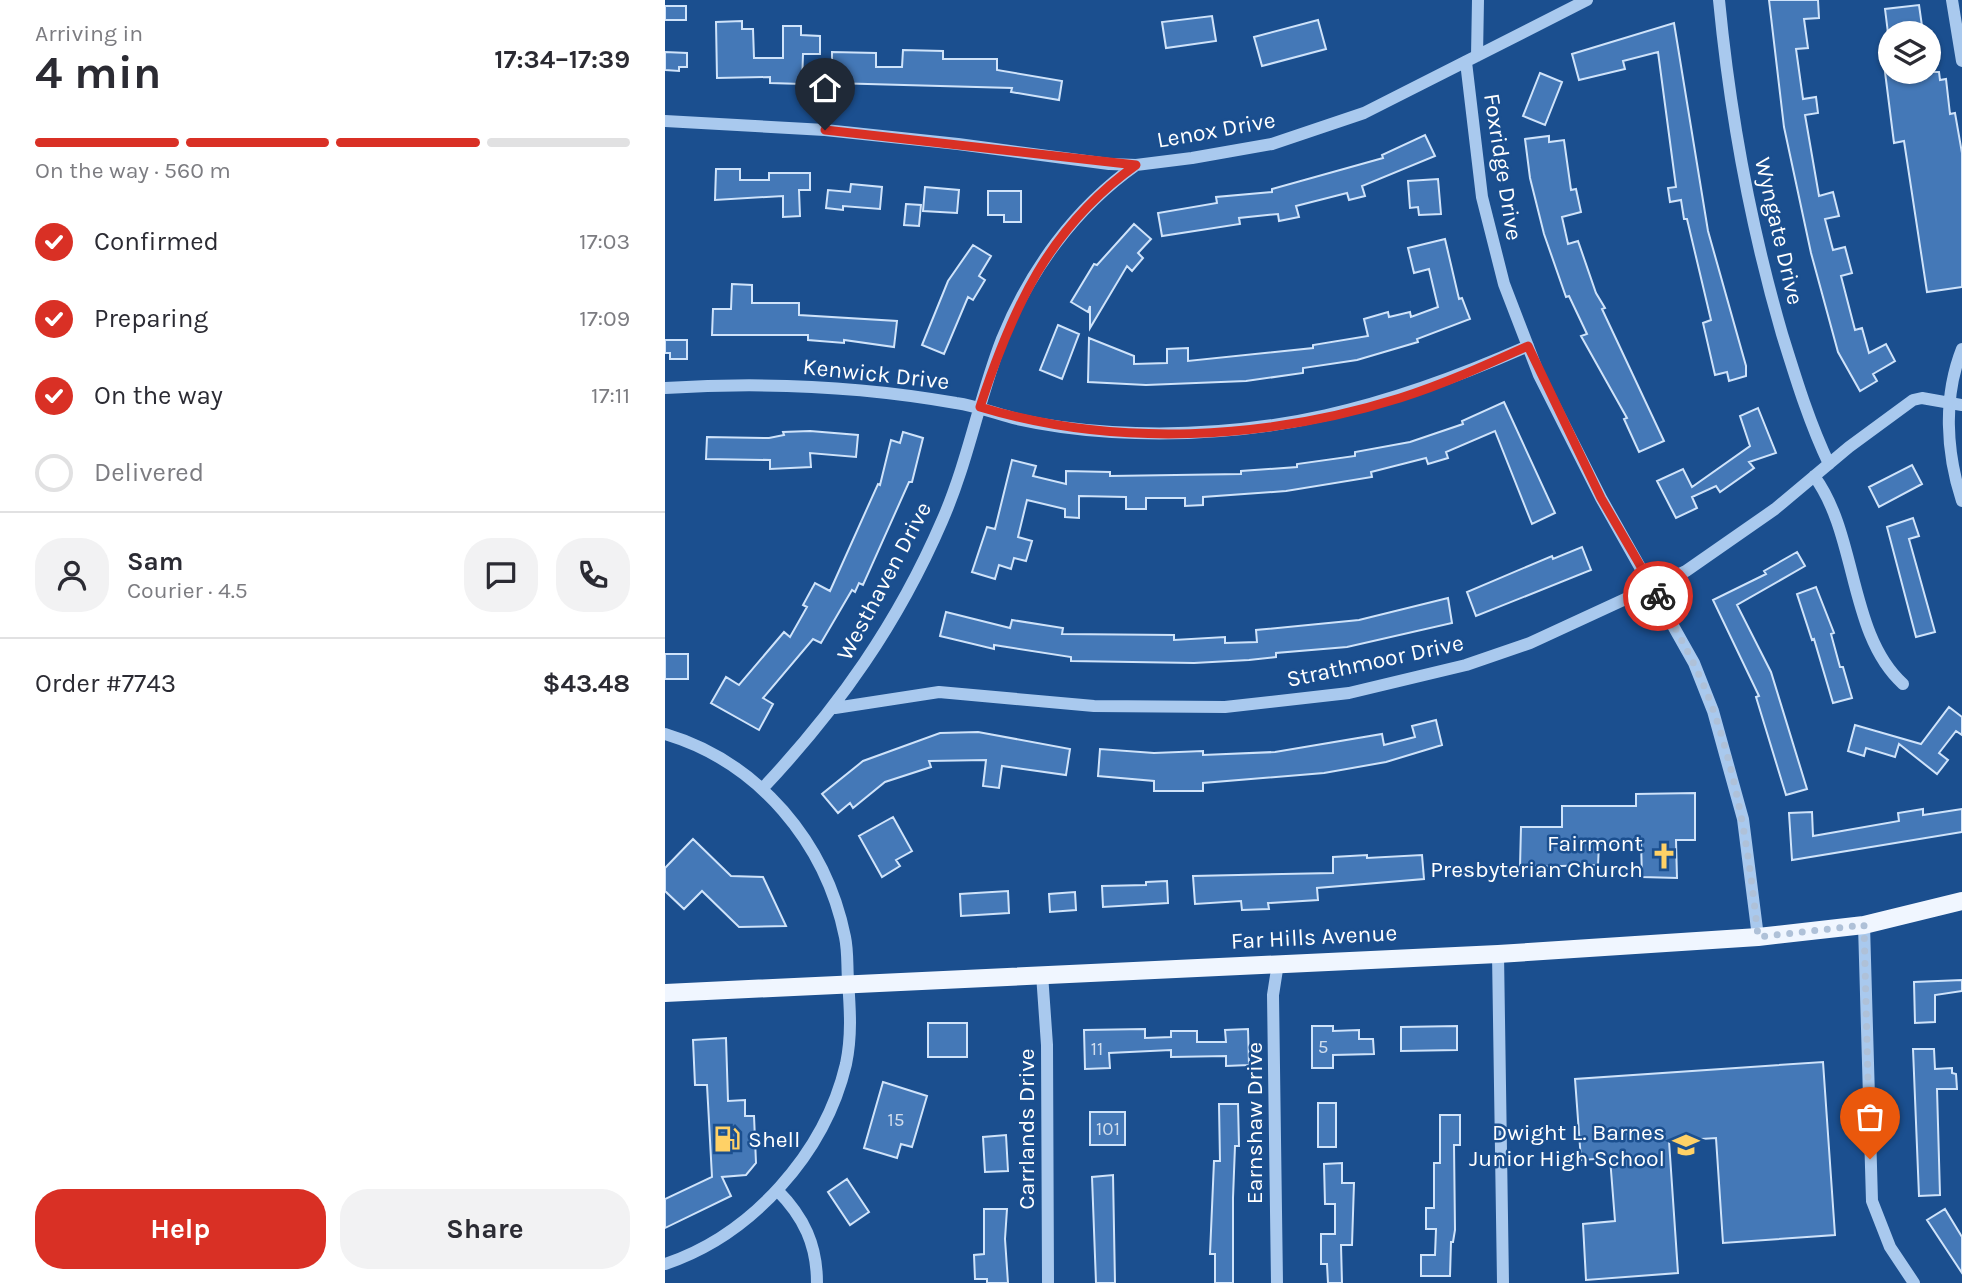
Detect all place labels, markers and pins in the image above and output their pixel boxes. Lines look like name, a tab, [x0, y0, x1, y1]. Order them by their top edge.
pin	[795, 58, 855, 130]
place label: Fairmont Presbyterian Church	[1430, 830, 1643, 883]
church icon: Fairmont Presbyterian Church	[1649, 841, 1679, 871]
pin	[1840, 1087, 1900, 1159]
place label: Dwight L. Barnes Junior High School	[1469, 1119, 1665, 1172]
fuel station icon: Shell	[712, 1124, 742, 1154]
place label: Shell	[748, 1126, 800, 1153]
school or university icon: Dwight L. Barnes Junior High School	[1671, 1130, 1701, 1160]

